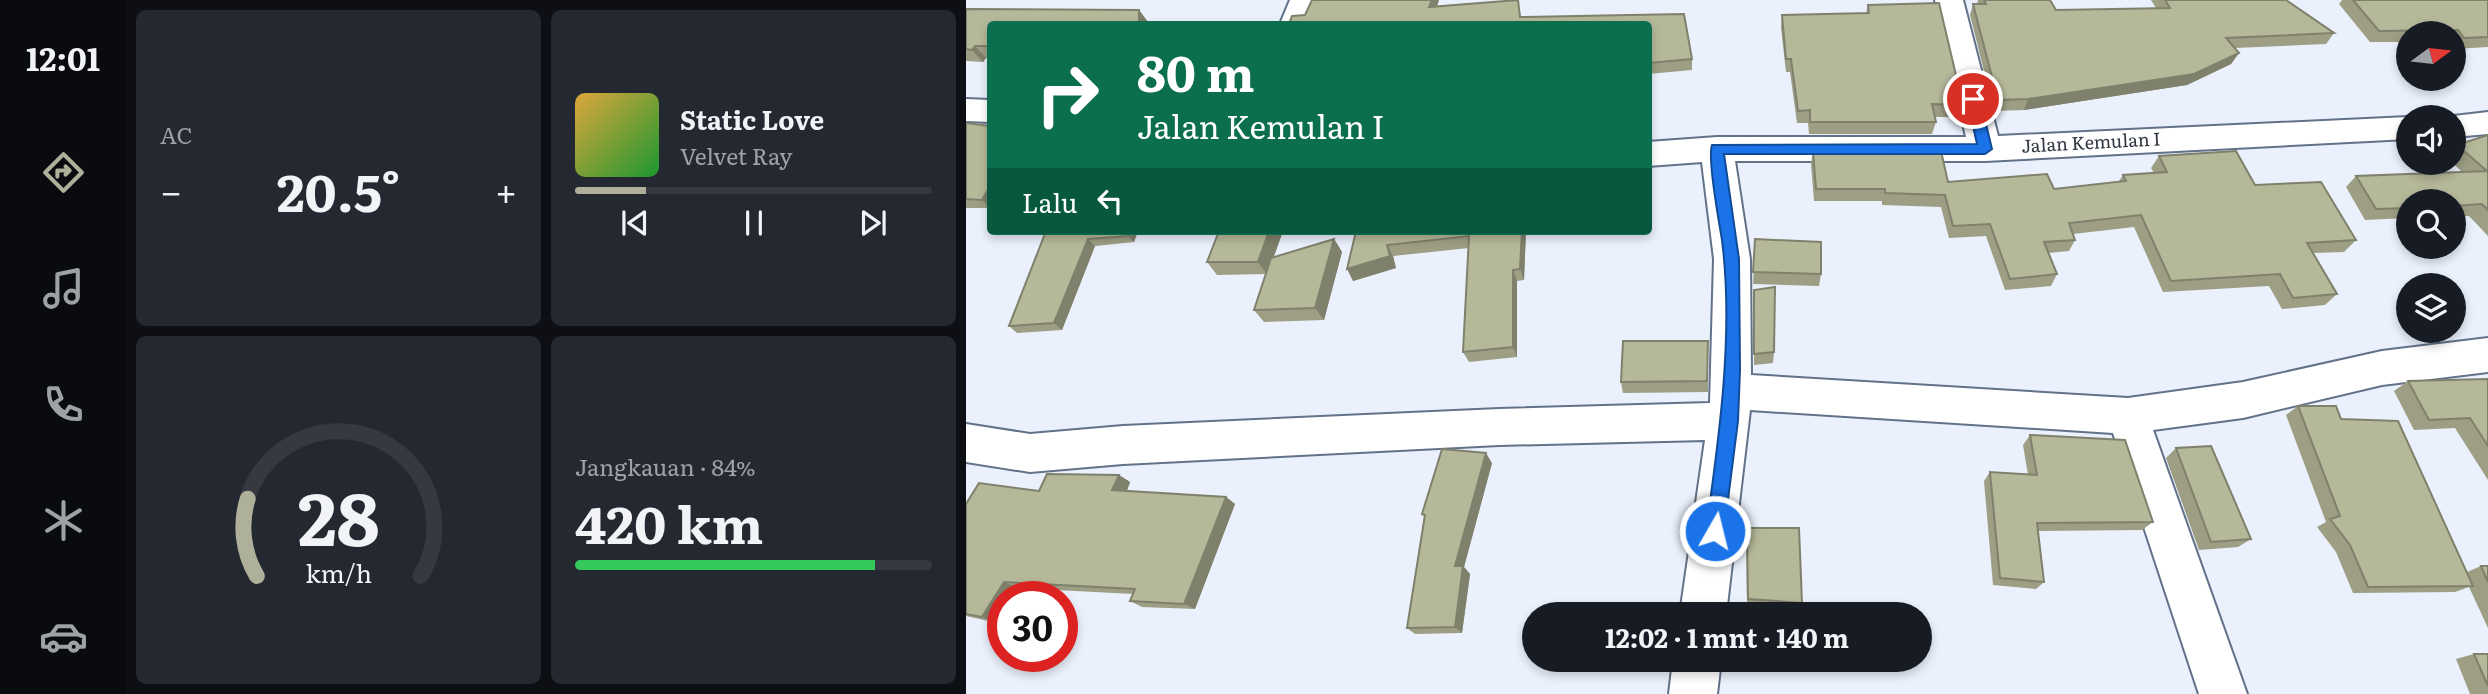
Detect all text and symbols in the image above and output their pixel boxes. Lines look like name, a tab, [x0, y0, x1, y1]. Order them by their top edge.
north arrow	[2396, 21, 2466, 91]
map controls	[2396, 21, 2466, 343]
text: 12:01	[26, 33, 100, 81]
text: 80 m	[1137, 34, 1255, 107]
icon: right	[1022, 49, 1113, 140]
pin	[1943, 69, 2003, 129]
icon: arrive	[1954, 80, 1992, 118]
text: Static Love	[680, 99, 824, 138]
text: Jalan Kemulan I	[1137, 101, 1385, 149]
button: sound	[2396, 105, 2466, 175]
text: AC	[160, 117, 193, 151]
street label: Jalan Kemulan I	[2021, 124, 2161, 159]
text: Velvet Ray	[680, 138, 792, 172]
icon: directions	[39, 148, 88, 197]
text: 20.5°	[277, 151, 400, 228]
text: −	[160, 161, 182, 218]
text: +	[495, 161, 517, 218]
text: Lalu	[1022, 182, 1077, 221]
icon: left	[1091, 182, 1129, 220]
button: search	[2396, 189, 2466, 259]
icon: previous	[616, 204, 654, 242]
icon: pause	[735, 204, 773, 242]
icon: next	[854, 204, 892, 242]
icon: music	[39, 264, 88, 313]
button: layers	[2396, 273, 2466, 343]
icon: phone	[39, 380, 88, 429]
text: Jangkauan · 84%	[575, 449, 756, 483]
text: 28	[298, 460, 379, 568]
text: 420 km	[575, 483, 763, 560]
position arrow	[1678, 494, 1752, 568]
icon: climate	[39, 496, 88, 545]
text: km/h	[305, 554, 372, 591]
speed limit sign: 30	[987, 581, 1078, 672]
icon: car	[39, 612, 88, 661]
text: 12:02 · 1 mnt · 140 m	[1605, 617, 1849, 656]

